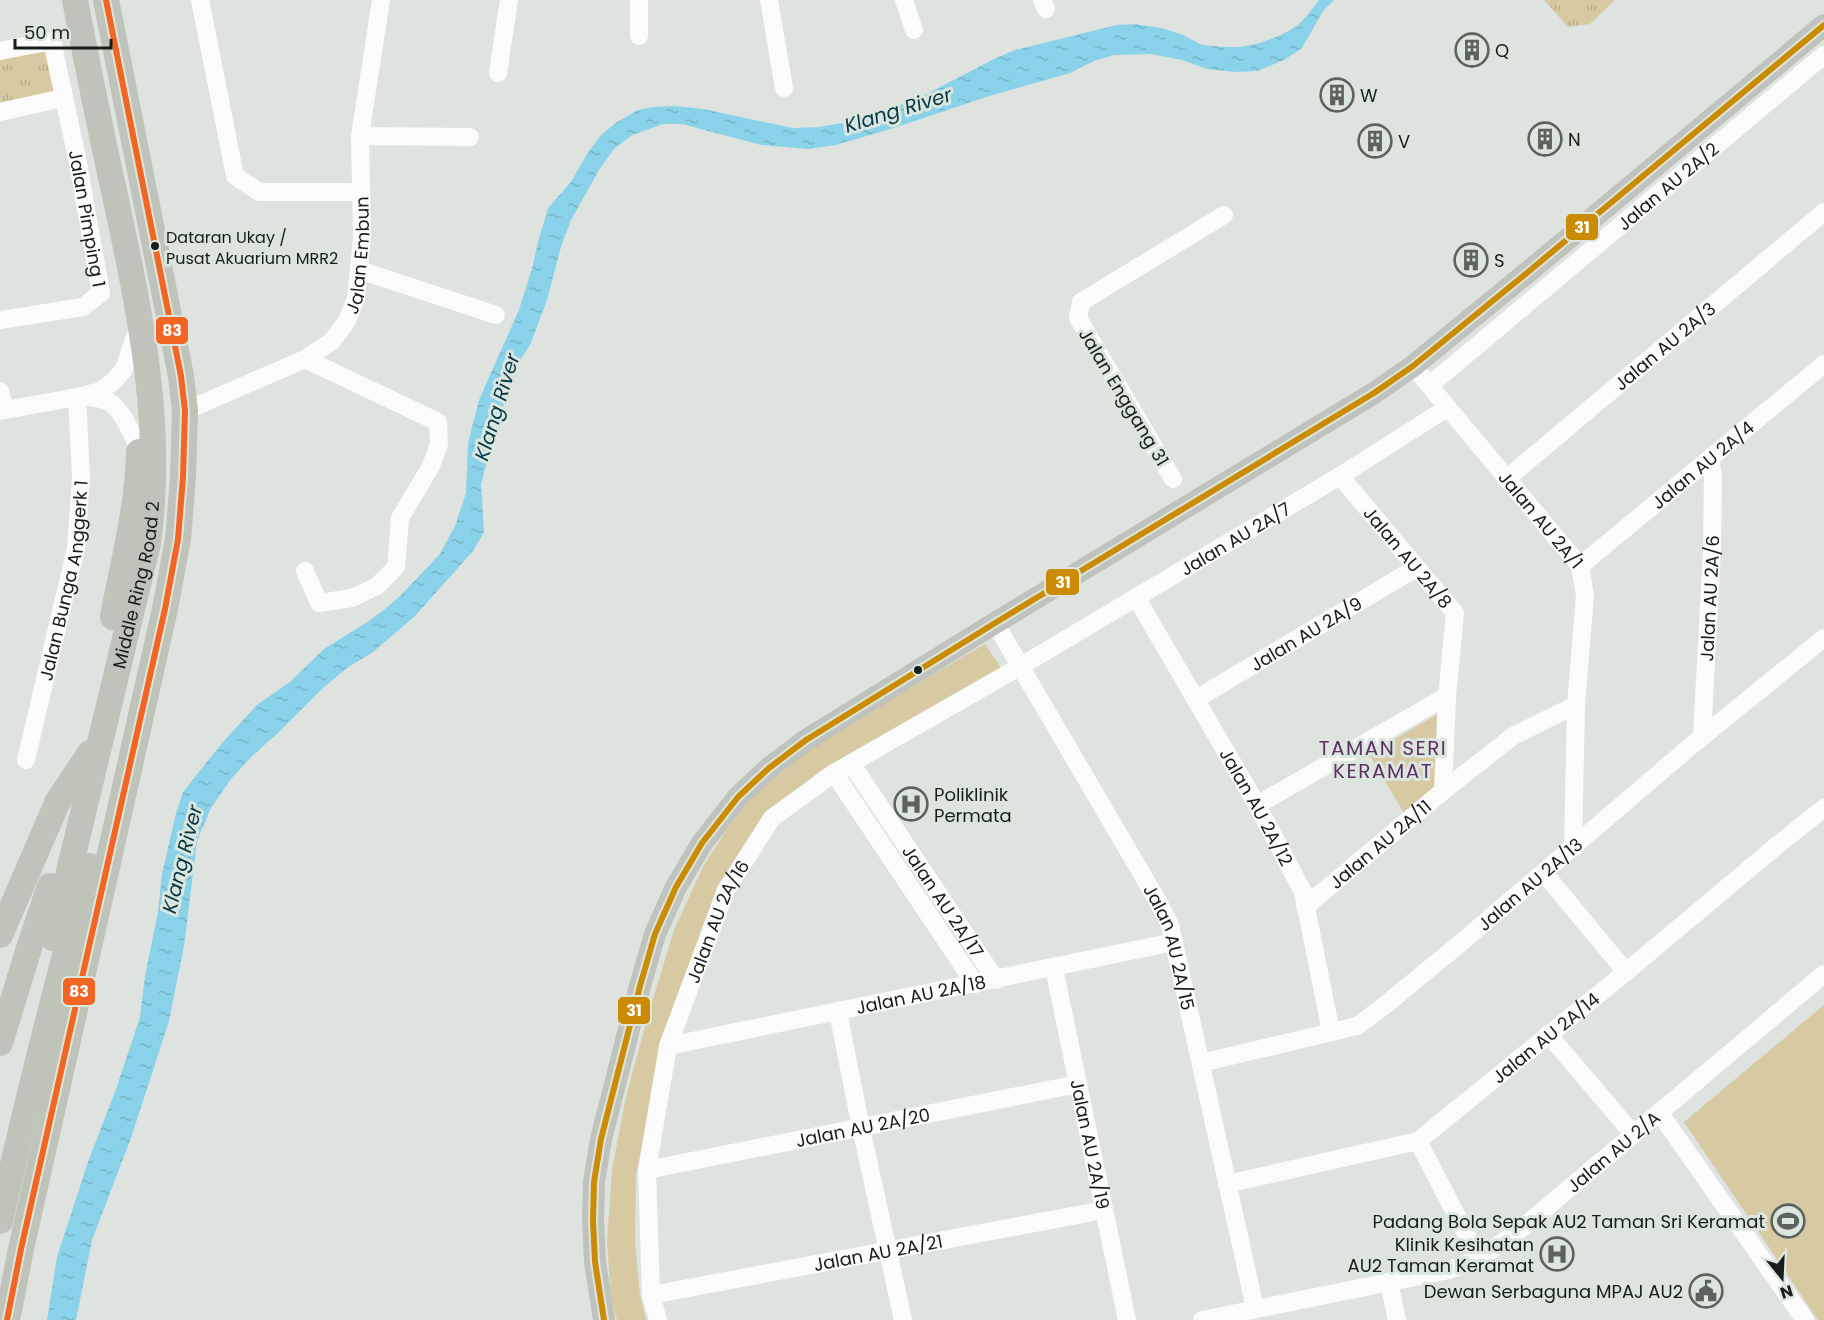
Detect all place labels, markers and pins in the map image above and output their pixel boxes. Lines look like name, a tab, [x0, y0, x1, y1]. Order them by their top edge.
building icon: Q	[1454, 32, 1490, 68]
place label: Q	[1495, 38, 1509, 63]
building icon: W	[1319, 77, 1355, 113]
place label: W	[1360, 83, 1378, 108]
building icon: N	[1527, 121, 1563, 157]
building icon: V	[1357, 123, 1393, 159]
place label: N	[1568, 127, 1581, 152]
place label: V	[1398, 129, 1410, 154]
place label: Dataran Ukay / Pusat Akuarium MRR2	[166, 226, 338, 270]
marker: Dataran Ukay / Pusat Akuarium MRR2	[149, 240, 161, 252]
building icon: S	[1453, 242, 1489, 278]
place label: S	[1494, 248, 1505, 273]
unlabelled marker	[912, 664, 924, 676]
place label: Poliklinik Permata	[934, 782, 1012, 828]
hospital icon: Poliklinik Permata	[893, 786, 929, 822]
sports icon: Padang Bola Sepak AU2 Taman Sri Keramat	[1770, 1203, 1806, 1239]
place label: Padang Bola Sepak AU2 Taman Sri Keramat	[1373, 1209, 1765, 1234]
place label: Klinik Kesihatan AU2 Taman Keramat	[1348, 1232, 1534, 1278]
hospital icon: Klinik Kesihatan AU2 Taman Keramat	[1539, 1236, 1575, 1272]
public building icon: Dewan Serbaguna MPAJ AU2	[1688, 1273, 1724, 1309]
place label: Dewan Serbaguna MPAJ AU2	[1424, 1279, 1683, 1304]

